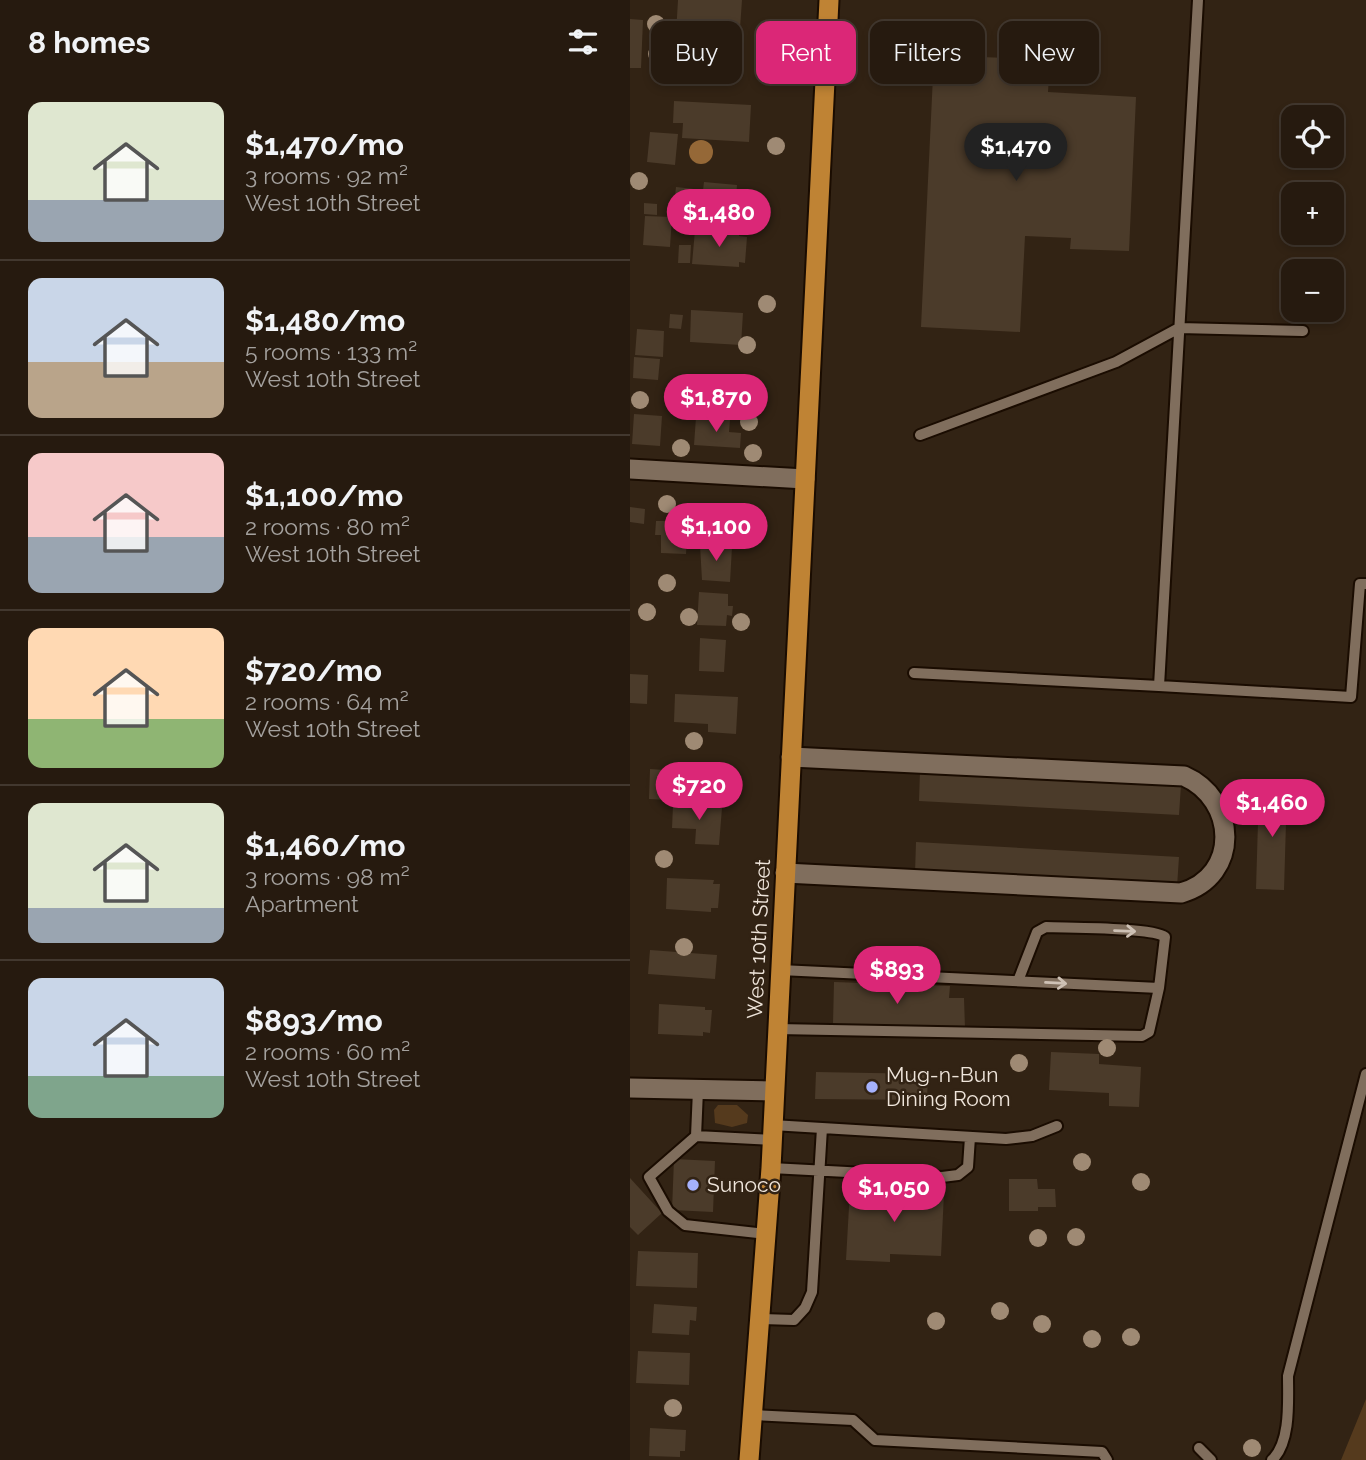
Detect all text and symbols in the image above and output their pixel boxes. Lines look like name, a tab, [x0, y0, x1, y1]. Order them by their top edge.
chip: Buy	[651, 21, 742, 84]
chip: Rent	[756, 21, 856, 84]
chip: Filters	[870, 21, 985, 84]
chip: New	[999, 21, 1099, 84]
icon: filters	[564, 23, 602, 61]
text: 8 homes	[28, 25, 150, 60]
map controls	[1281, 105, 1344, 322]
button: locate	[1281, 105, 1344, 168]
pin: $1,470	[959, 124, 1073, 183]
text: $1,470/mo	[245, 127, 404, 162]
icon: home	[84, 130, 168, 214]
text: $1,470	[980, 132, 1052, 159]
text: 3 rooms · 92 m²	[245, 162, 408, 189]
button: +	[1281, 182, 1344, 245]
text: West 10th Street	[245, 189, 420, 216]
pin: $1,480	[662, 190, 776, 249]
text: $1,480	[683, 198, 755, 225]
button: −	[1281, 259, 1344, 322]
text: $1,480/mo	[245, 303, 405, 338]
icon: home	[84, 306, 168, 390]
text: 5 rooms · 133 m²	[245, 338, 417, 365]
text: West 10th Street	[245, 365, 420, 392]
pin: $1,870	[659, 374, 773, 434]
text: $1,870	[680, 383, 752, 410]
text: $1,100/mo	[245, 478, 403, 513]
icon: home	[84, 481, 168, 565]
pin: $1,100	[659, 504, 773, 563]
text: $1,100	[681, 512, 751, 539]
text: 2 rooms · 80 m²	[245, 513, 410, 540]
text: West 10th Street	[245, 540, 420, 567]
text: $720/mo	[245, 653, 382, 688]
icon: home	[84, 656, 168, 740]
text: 2 rooms · 64 m²	[245, 688, 409, 715]
text: West 10th Street	[245, 715, 420, 742]
pin: $720	[658, 762, 740, 822]
text: $720	[672, 771, 726, 798]
pin: $1,460	[1215, 780, 1329, 839]
text: $1,460	[1236, 788, 1308, 815]
text: $1,460/mo	[245, 828, 405, 863]
icon: home	[84, 831, 168, 915]
street label: West 10th Street	[742, 858, 775, 1020]
text: 3 rooms · 98 m²	[245, 863, 410, 890]
text: Apartment	[245, 890, 359, 917]
one-way arrow	[1113, 924, 1136, 937]
pin: $893	[856, 946, 938, 1006]
text: $893	[870, 955, 924, 982]
one-way arrow	[1044, 977, 1067, 990]
text: $893/mo	[245, 1003, 383, 1038]
icon: home	[84, 1006, 168, 1090]
text: 2 rooms · 60 m²	[245, 1038, 410, 1065]
place label: Mug-n-Bun Dining Room	[886, 1062, 1011, 1111]
text: West 10th Street	[245, 1065, 420, 1092]
marker: Mug-n-Bun Dining Room	[864, 1079, 880, 1095]
pin: $1,050	[837, 1164, 951, 1224]
place label: Sunoco	[707, 1172, 781, 1197]
text: $1,050	[858, 1173, 930, 1200]
marker: Sunoco	[685, 1177, 701, 1193]

